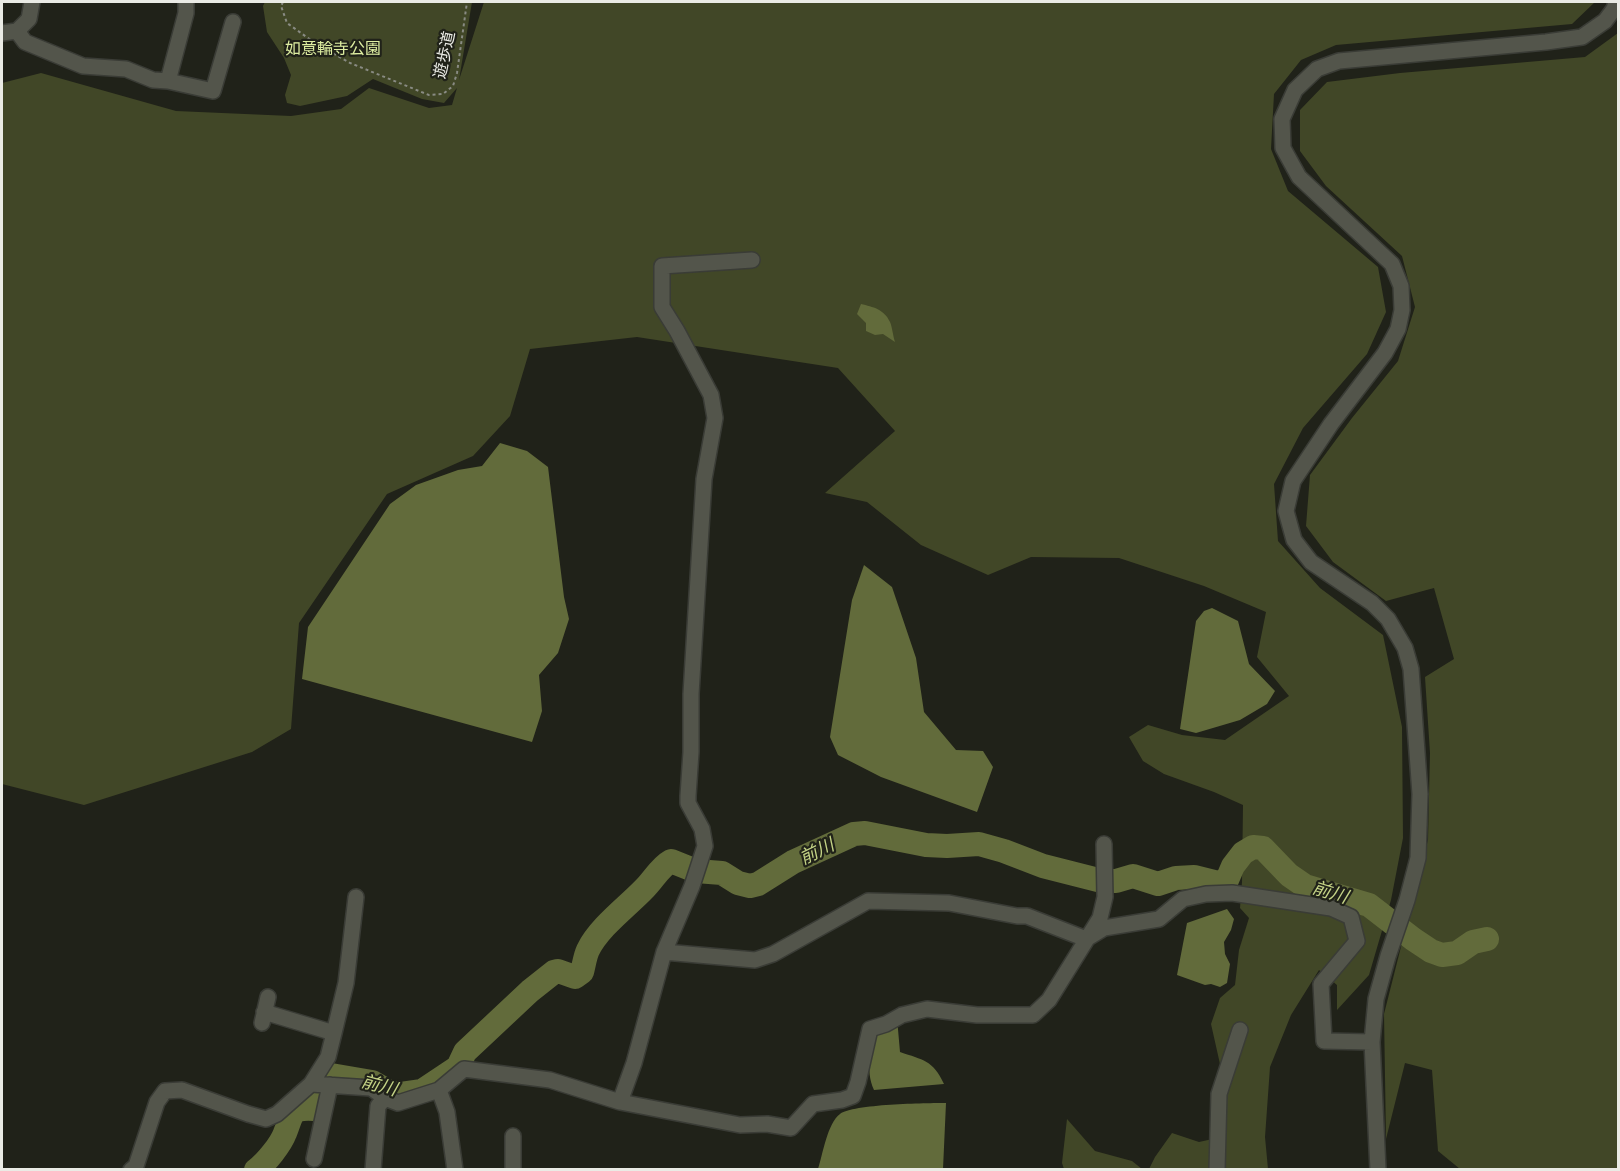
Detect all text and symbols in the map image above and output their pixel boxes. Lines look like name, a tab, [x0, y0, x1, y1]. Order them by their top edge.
street label: 遊歩道	[431, 30, 459, 80]
park label: 如意輪寺公園	[285, 39, 381, 59]
water label: 前川	[796, 834, 838, 870]
water label: 前川	[1310, 877, 1350, 909]
water label: 前川	[359, 1071, 399, 1101]

